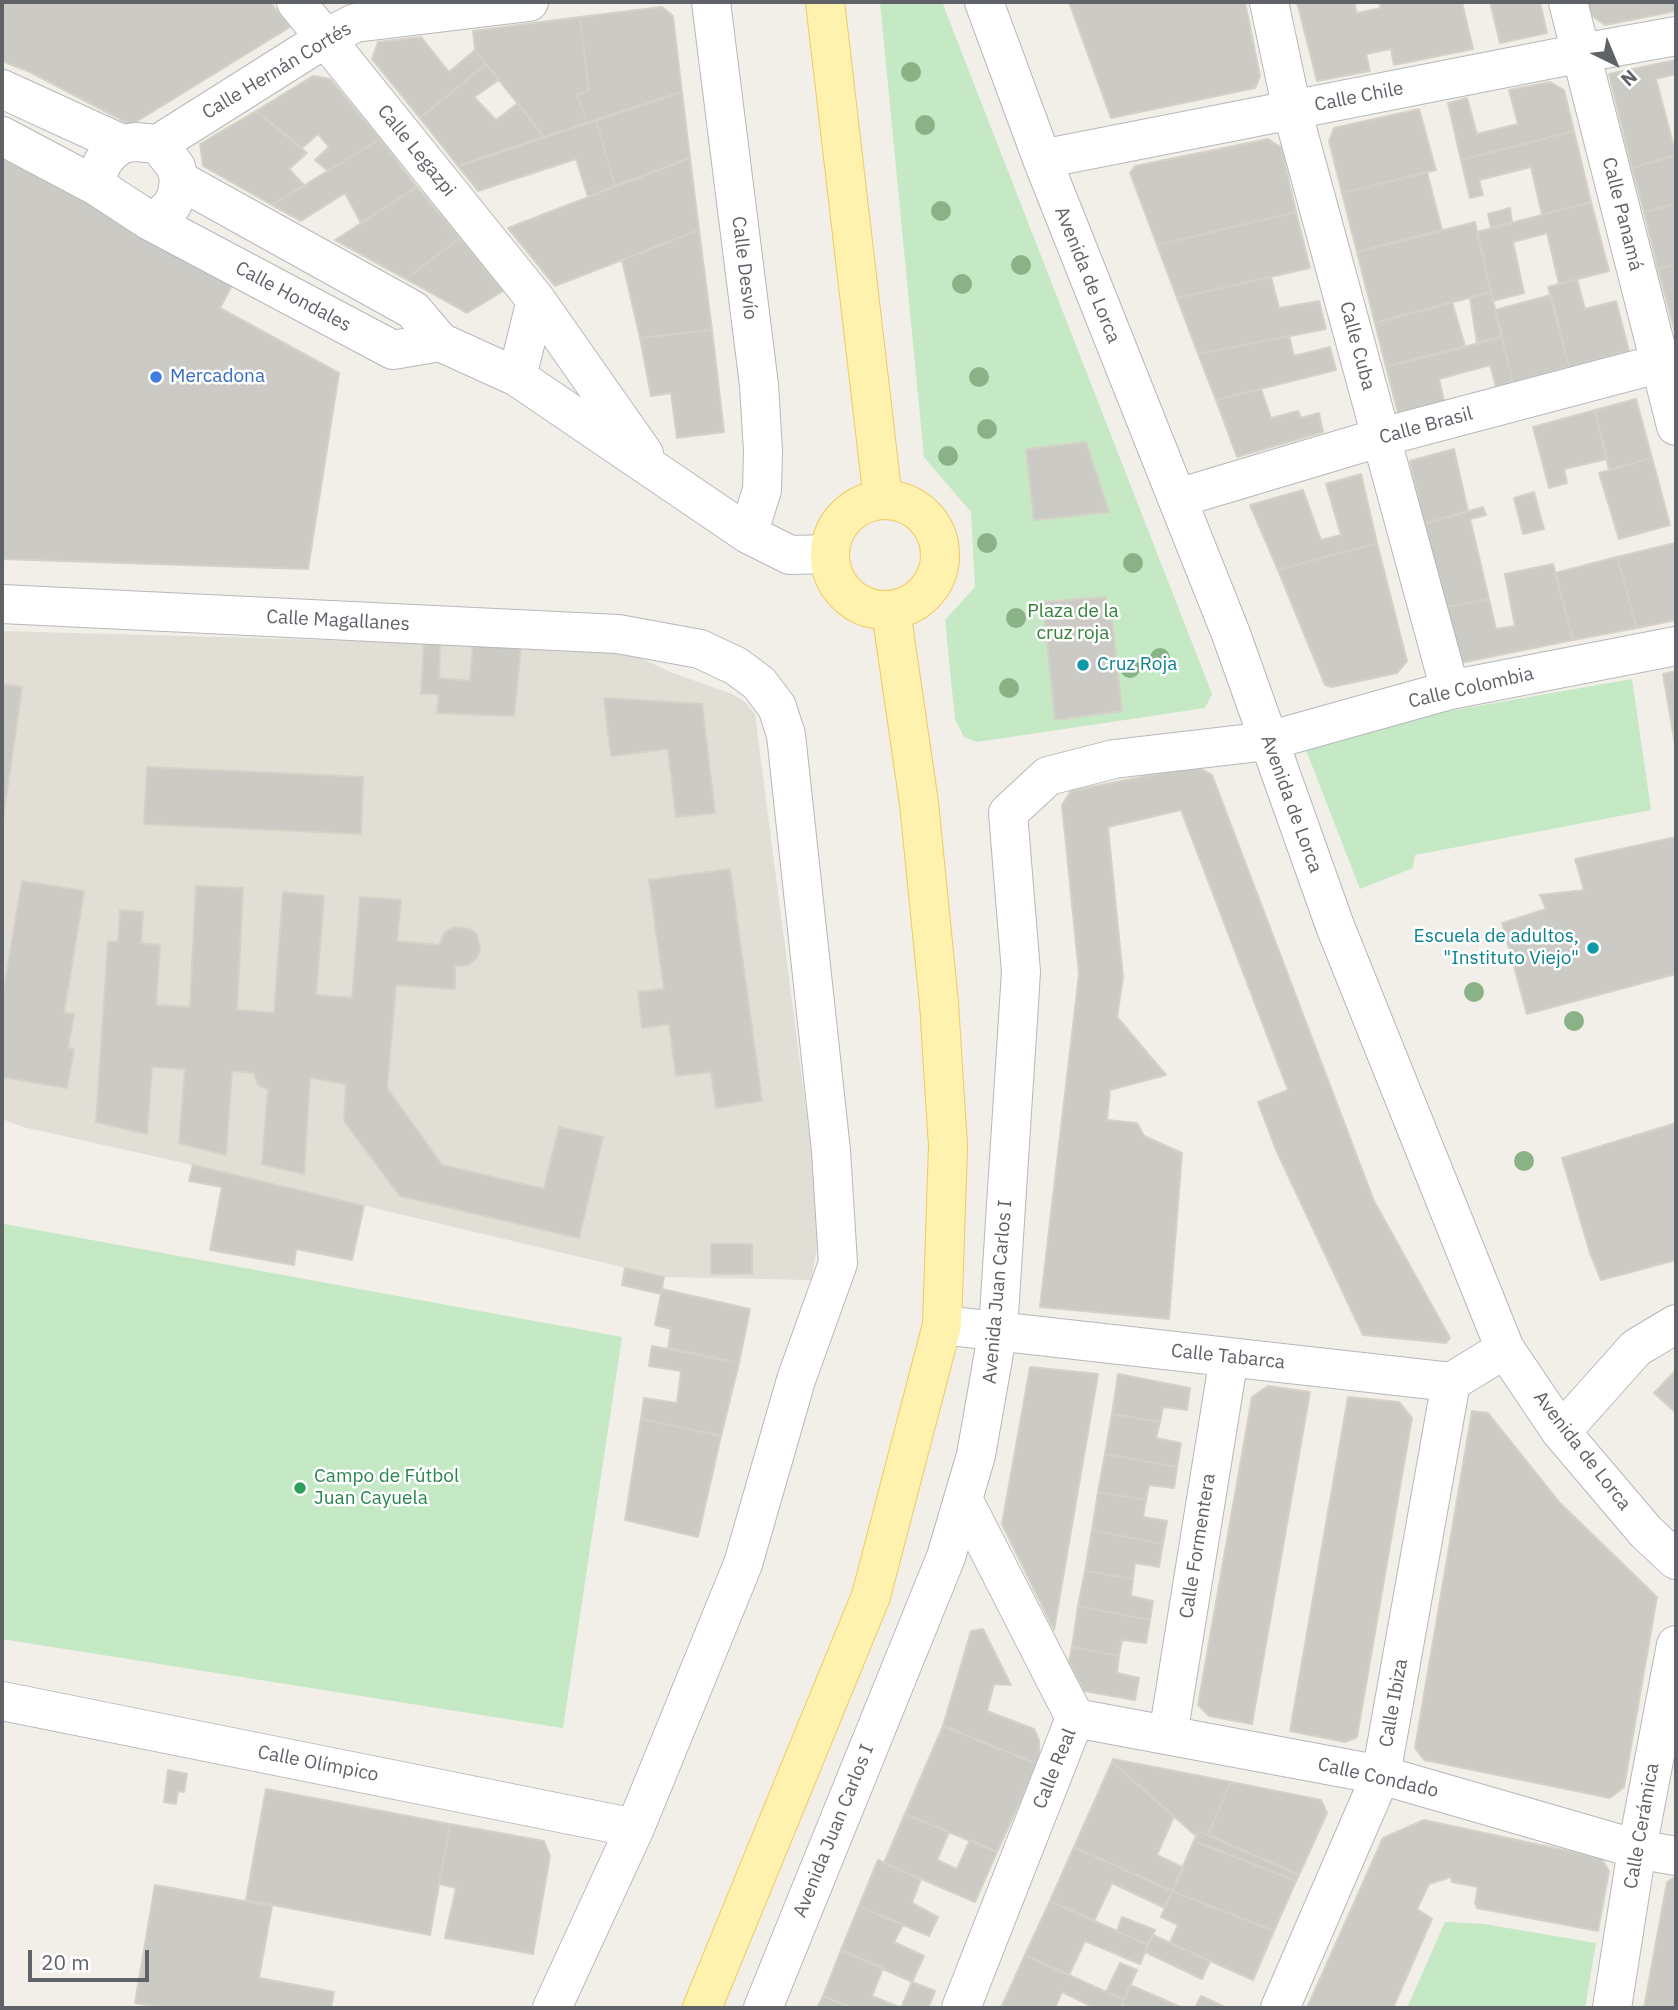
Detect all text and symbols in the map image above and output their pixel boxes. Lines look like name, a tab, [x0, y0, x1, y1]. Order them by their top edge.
street label: Calle Hernán Cortés	[198, 17, 356, 125]
north arrow	[1580, 28, 1650, 98]
text: N	[1616, 65, 1643, 92]
street label: Calle Chile	[1313, 77, 1405, 117]
street label: Calle Legazpi	[372, 100, 460, 202]
street label: Calle Panamá	[1597, 155, 1647, 273]
street label: Avenida de Lorca	[1049, 203, 1125, 347]
street label: Calle Desvío	[726, 215, 762, 321]
street label: Calle Hondales	[231, 257, 355, 337]
street label: Calle Cuba	[1334, 299, 1380, 393]
place label: Mercadona	[170, 366, 265, 388]
marker: Mercadona	[148, 369, 164, 385]
street label: Calle Brasil	[1377, 403, 1475, 449]
park label: Plaza de la cruz roja	[1027, 601, 1119, 645]
street label: Calle Magallanes	[266, 606, 410, 636]
place label: Cruz Roja	[1097, 654, 1177, 676]
marker: Cruz Roja	[1075, 657, 1091, 673]
street label: Calle Colombia	[1406, 663, 1536, 713]
street label: Avenida de Lorca	[1255, 732, 1327, 876]
place label: Escuela de adultos, "Instituto Viejo"	[1414, 926, 1579, 970]
marker: Escuela de adultos, "Instituto Viejo"	[1585, 940, 1601, 956]
street label: Avenida Juan Carlos I	[979, 1199, 1017, 1385]
street label: Calle Tabarca	[1170, 1340, 1286, 1374]
street label: Avenida de Lorca	[1528, 1387, 1636, 1515]
place label: Campo de Fútbol Juan Cayuela	[314, 1466, 459, 1510]
street label: Calle Formentera	[1175, 1472, 1221, 1620]
marker: Campo de Fútbol Juan Cayuela	[292, 1480, 308, 1496]
street label: Calle Ibiza	[1375, 1657, 1413, 1749]
street label: Calle Real	[1029, 1725, 1081, 1813]
street label: Calle Olímpico	[255, 1741, 381, 1787]
street label: Avenida Juan Carlos I	[789, 1741, 879, 1921]
street label: Calle Condado	[1315, 1753, 1441, 1803]
street label: Calle Cerámica	[1620, 1761, 1664, 1891]
scale bar	[32, 1937, 152, 1981]
text: 20 m	[41, 1948, 90, 1976]

